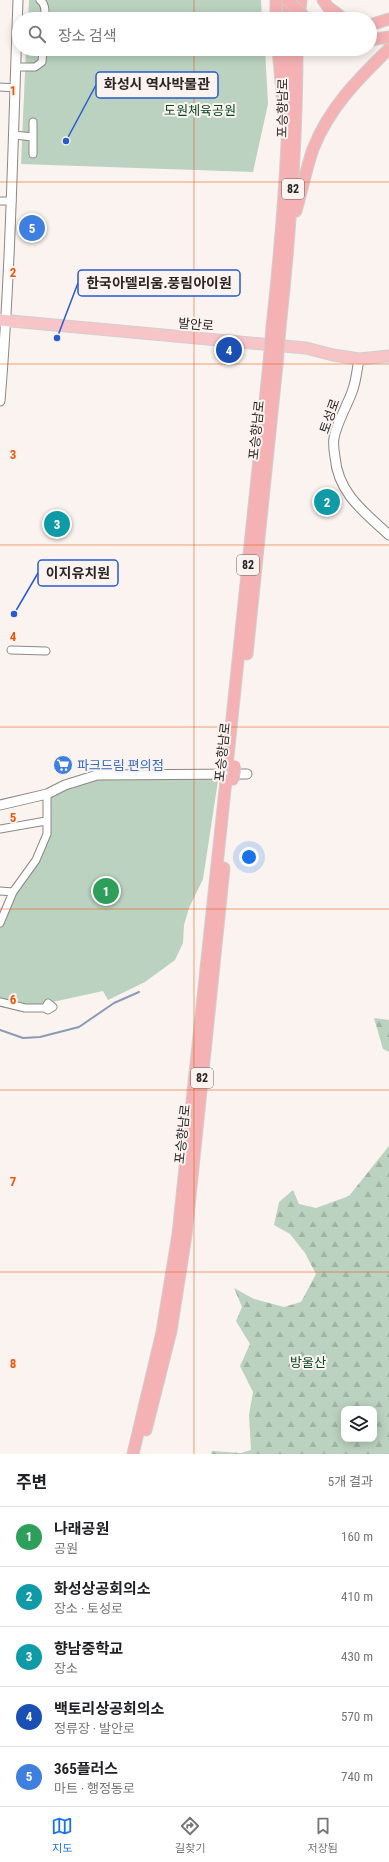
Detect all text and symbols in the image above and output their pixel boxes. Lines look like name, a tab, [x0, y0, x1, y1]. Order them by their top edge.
search box	[12, 12, 377, 56]
icon: search	[26, 23, 48, 45]
text: 장소 검색	[58, 27, 117, 45]
callout: 화성시 역사박물관	[96, 72, 218, 98]
text: 화성시 역사박물관	[104, 76, 210, 92]
street label: 포승향남로	[274, 78, 291, 138]
text: 1	[10, 83, 16, 98]
park label: 도원체육공원	[164, 103, 236, 118]
road number: 82	[282, 179, 304, 199]
pin: 5	[19, 213, 45, 243]
text: 2	[10, 265, 17, 280]
callout: 한국아델리움.풍림아이원	[78, 270, 240, 296]
text: 한국아델리움.풍림아이원	[86, 275, 232, 291]
street label: 발안로	[177, 315, 215, 334]
pin: 4	[216, 335, 242, 365]
street label: 토성로	[317, 397, 342, 436]
street label: 포승향남로	[246, 399, 267, 461]
text: 3	[10, 447, 16, 462]
pin: 2	[314, 487, 340, 517]
pin: 3	[44, 509, 70, 539]
road number: 82	[237, 555, 259, 575]
callout: 이지유치원	[38, 560, 118, 586]
text: 이지유치원	[46, 565, 110, 581]
text: 4	[10, 629, 17, 644]
street label: 포승향남로	[212, 721, 233, 783]
supermarket icon: 파크드림 편의점	[52, 754, 74, 776]
place label: 파크드림 편의점	[77, 758, 164, 773]
text: 5	[10, 810, 17, 825]
your location	[239, 847, 259, 867]
pin: 1	[93, 876, 119, 906]
text: 6	[10, 992, 17, 1007]
road number: 82	[191, 1068, 213, 1088]
street label: 포승향남로	[172, 1103, 193, 1165]
text: 7	[10, 1174, 17, 1189]
park label: 방울산	[290, 1355, 326, 1370]
text: 8	[10, 1356, 16, 1371]
map controls	[341, 1406, 377, 1442]
button: layers	[341, 1406, 377, 1442]
text: 주변	[16, 1472, 47, 1492]
text: 5개 결과	[328, 1474, 373, 1489]
text: 나래공원	[54, 1520, 109, 1538]
text: 1	[26, 1529, 32, 1544]
text: 160 m	[341, 1529, 373, 1544]
text: 공원	[54, 1541, 78, 1556]
text: 화성상공회의소	[54, 1580, 151, 1598]
text: 2	[26, 1589, 32, 1604]
text: 410 m	[341, 1589, 373, 1604]
text: 장소 · 토성로	[54, 1601, 123, 1616]
text: 향남중학교	[54, 1640, 123, 1658]
text: 3	[26, 1649, 32, 1664]
text: 430 m	[341, 1649, 373, 1664]
text: 장소	[54, 1661, 78, 1676]
text: 백토리상공회의소	[54, 1700, 164, 1718]
text: 4	[26, 1709, 32, 1724]
text: 570 m	[341, 1709, 373, 1724]
text: 정류장 · 발안로	[54, 1721, 135, 1736]
text: 365플러스	[54, 1760, 118, 1778]
text: 5	[26, 1769, 32, 1784]
text: 740 m	[341, 1769, 373, 1784]
text: 마트 · 행정동로	[54, 1781, 135, 1796]
tab: 지도	[51, 1815, 73, 1855]
tab: 길찾기	[175, 1815, 205, 1855]
tab: 저장됨	[308, 1815, 338, 1855]

